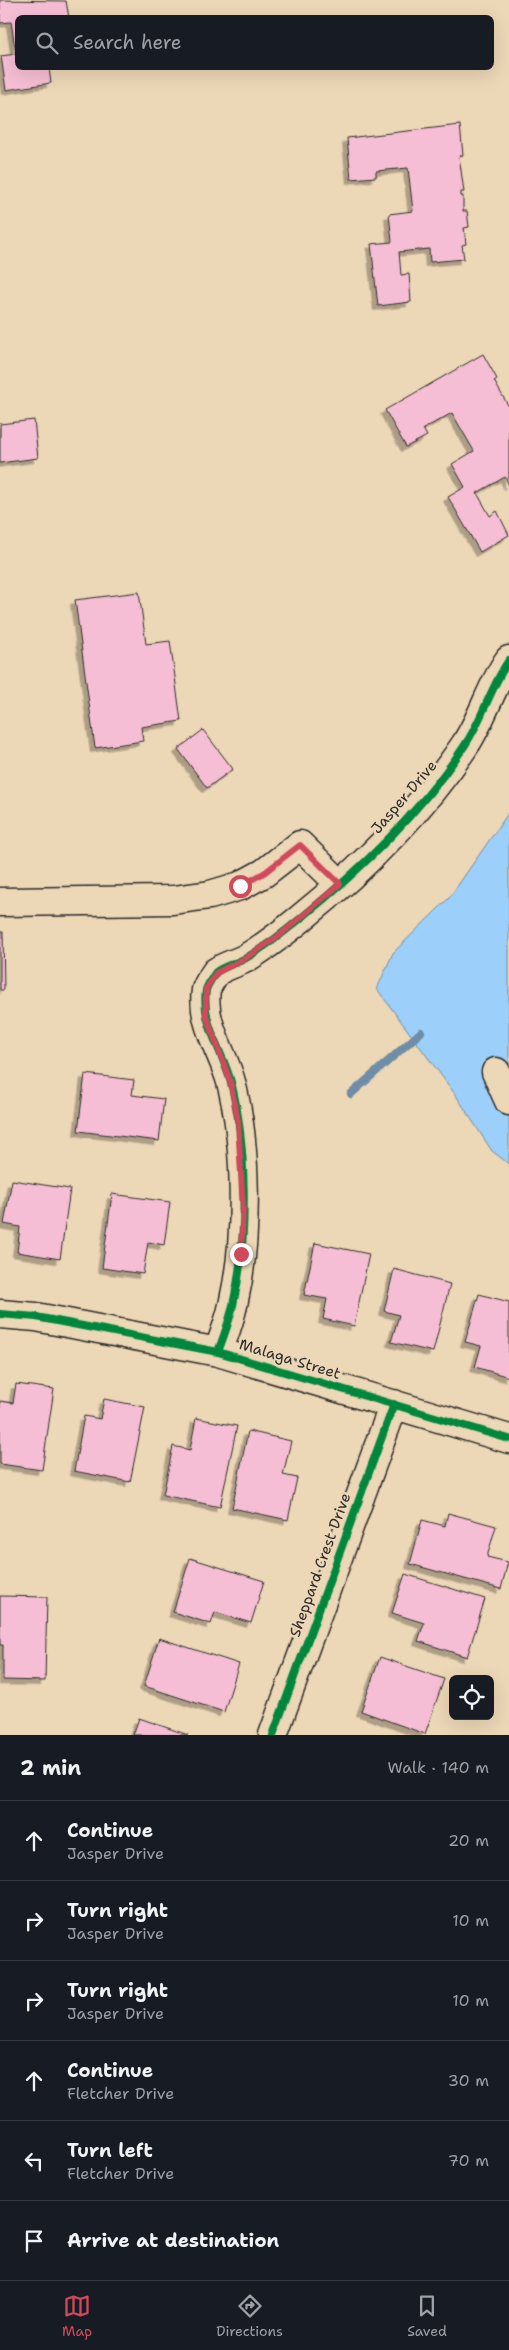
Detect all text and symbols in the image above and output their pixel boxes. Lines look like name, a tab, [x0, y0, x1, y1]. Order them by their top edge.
search box	[15, 15, 494, 70]
icon: search	[33, 29, 61, 57]
text: Search here	[73, 30, 182, 55]
street label: Jasper Drive	[367, 756, 441, 838]
route start	[229, 875, 252, 898]
route end	[230, 1243, 253, 1266]
street label: Malaga Street	[237, 1334, 343, 1384]
street label: Sheppard Crest Drive	[285, 1490, 355, 1640]
map controls	[449, 1675, 494, 1720]
button: locate	[449, 1675, 494, 1720]
text: 2 min	[20, 1754, 81, 1782]
text: Walk · 140 m	[387, 1757, 489, 1778]
text: Continue	[67, 1818, 153, 1843]
icon: ahead	[20, 1827, 48, 1855]
text: 20 m	[448, 1830, 489, 1851]
text: Jasper Drive	[67, 1843, 164, 1864]
text: Turn right	[67, 1898, 168, 1923]
icon: right	[20, 1907, 48, 1935]
text: 10 m	[452, 1910, 489, 1931]
text: Jasper Drive	[67, 1923, 164, 1944]
text: Turn right	[67, 1978, 168, 2003]
icon: right	[20, 1987, 48, 2015]
text: 10 m	[452, 1990, 489, 2011]
text: Jasper Drive	[67, 2003, 164, 2024]
text: Continue	[67, 2058, 153, 2083]
icon: ahead	[20, 2067, 48, 2095]
text: 30 m	[448, 2070, 489, 2091]
text: Fletcher Drive	[67, 2083, 174, 2104]
text: Turn left	[67, 2138, 153, 2163]
icon: left	[20, 2147, 48, 2175]
text: 70 m	[448, 2150, 489, 2171]
text: Fletcher Drive	[67, 2163, 174, 2184]
icon: arrive	[20, 2227, 48, 2255]
text: Arrive at destination	[67, 2228, 279, 2253]
tab: Map	[62, 2292, 92, 2340]
tab: Directions	[216, 2292, 283, 2340]
tab: Saved	[407, 2292, 447, 2340]

